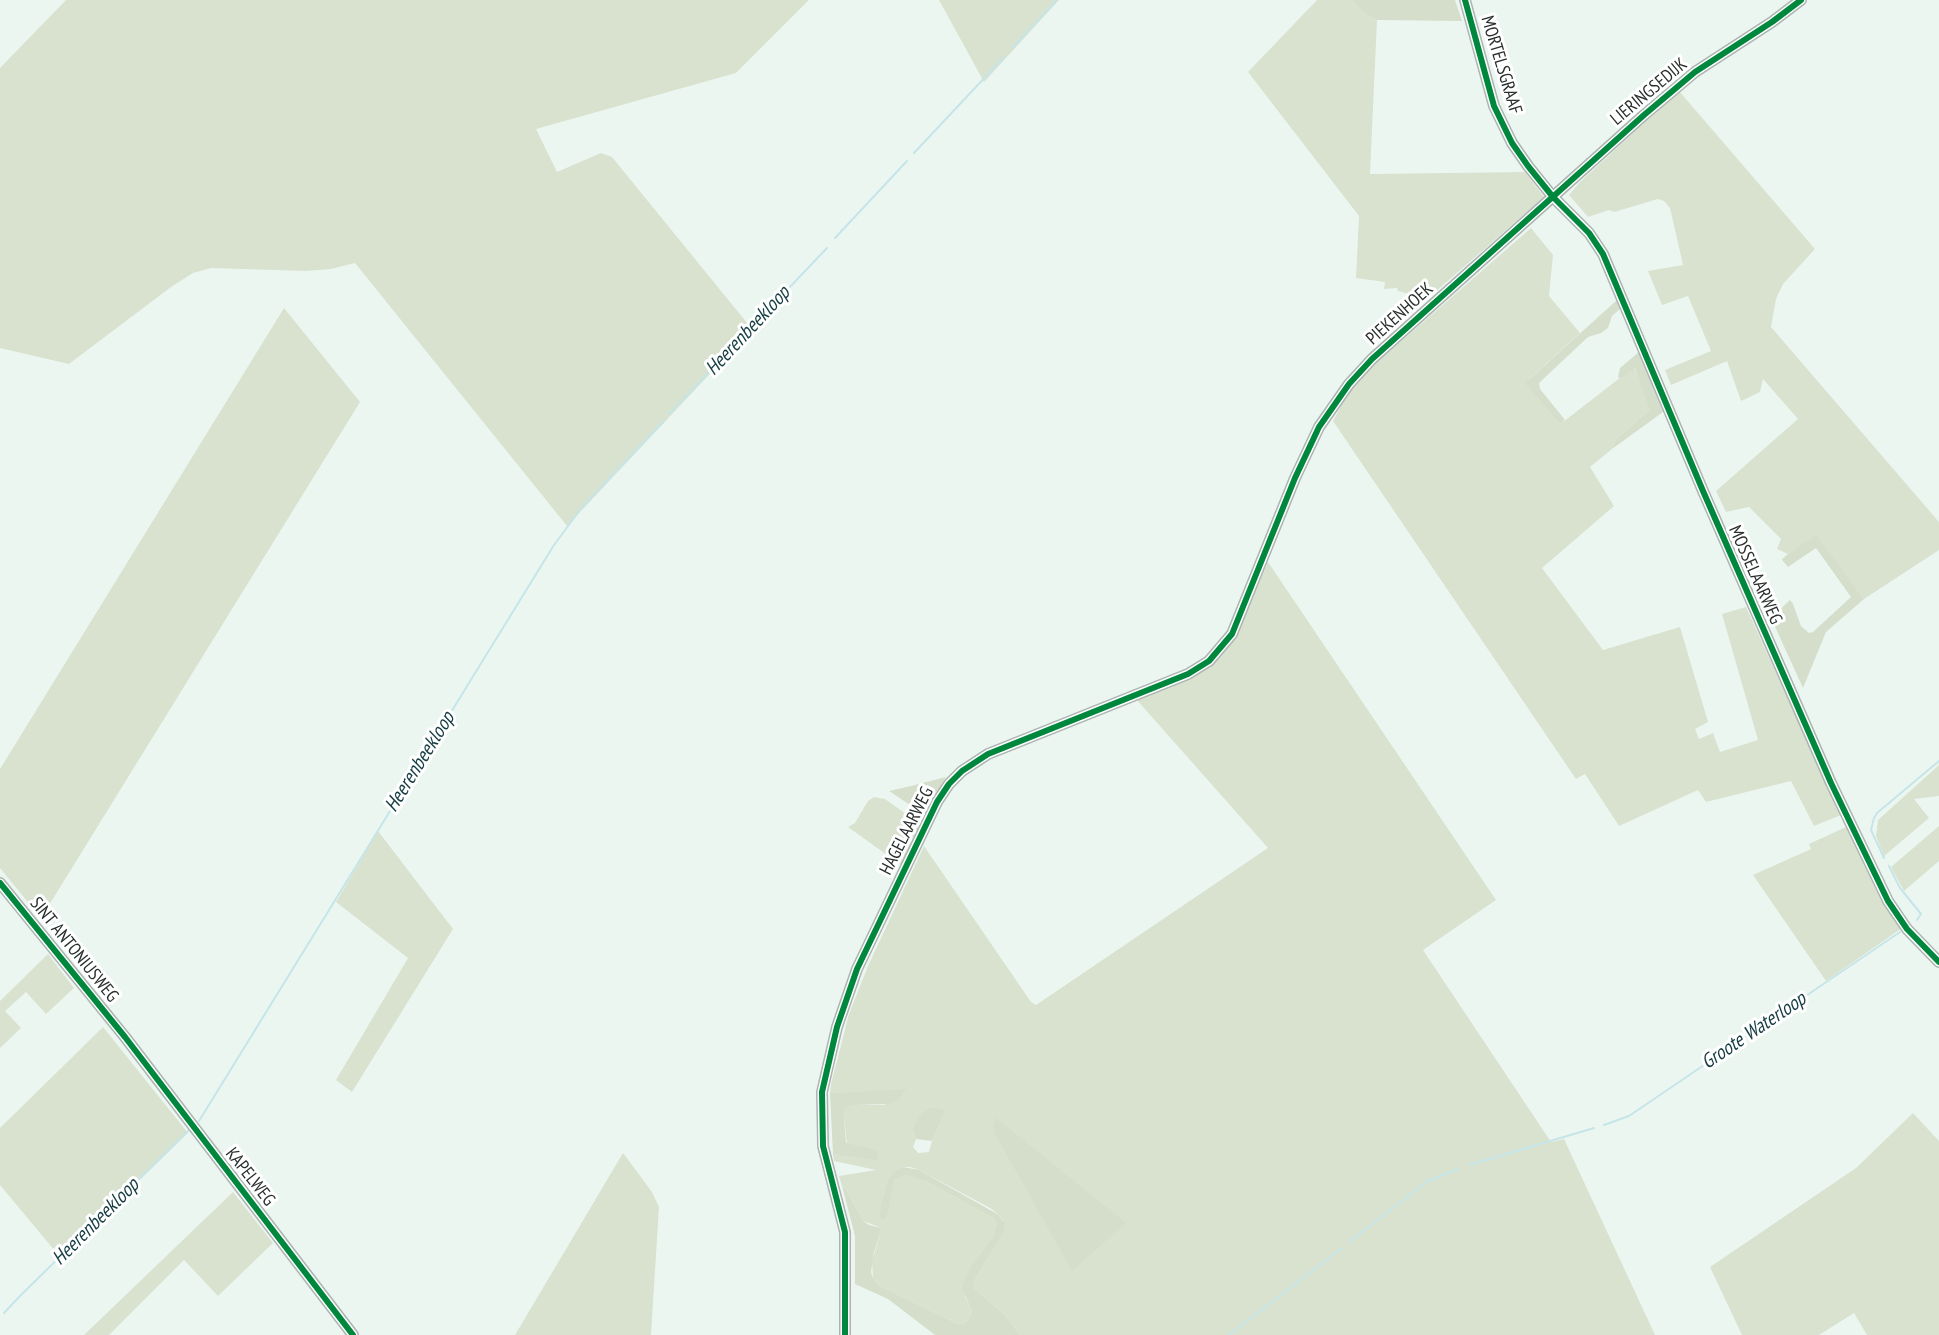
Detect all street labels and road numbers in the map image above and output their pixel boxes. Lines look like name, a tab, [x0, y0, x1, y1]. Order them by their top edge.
street label: MORTELSGRAAF	[1476, 13, 1526, 117]
street label: LIERINGSEDIJK	[1606, 54, 1692, 130]
street label: PIEKENHOEK	[1362, 278, 1438, 350]
street label: MOSSELAARWEG	[1724, 522, 1786, 628]
street label: HAGELAARWEG	[876, 783, 938, 879]
street label: SINT ANTONIUSWEG	[25, 893, 123, 1007]
street label: KAPELWEG	[221, 1144, 279, 1210]

